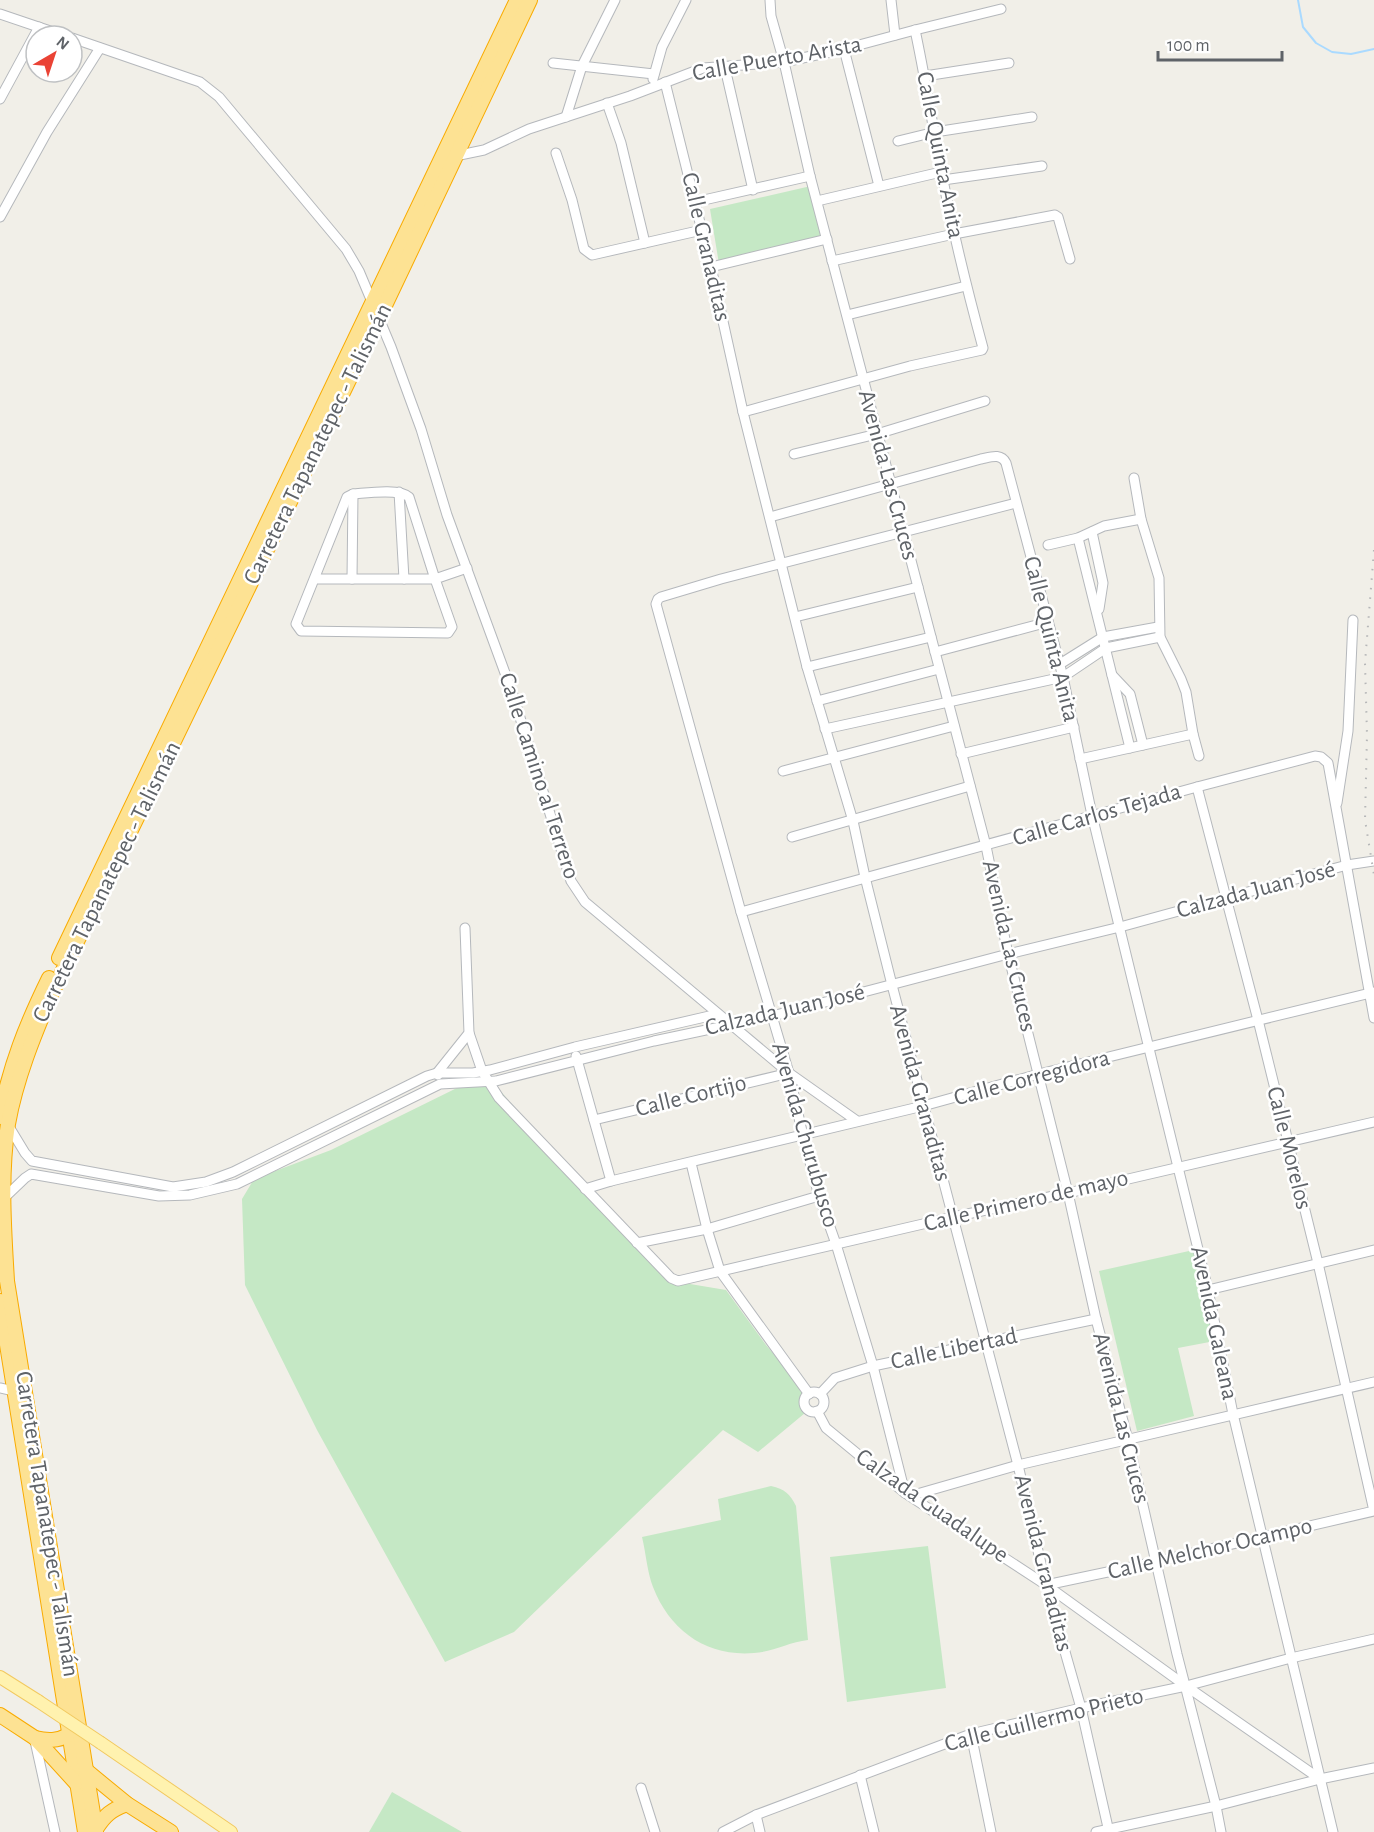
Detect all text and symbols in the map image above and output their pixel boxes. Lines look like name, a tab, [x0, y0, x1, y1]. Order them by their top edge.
north arrow	[24, 24, 84, 84]
scale bar	[1158, 24, 1282, 62]
street label: Calle Puerto Arista	[690, 32, 864, 86]
text: N	[53, 33, 72, 53]
text: 100 m	[1167, 37, 1210, 55]
street label: Calle Quinta Anita	[912, 70, 968, 240]
street label: Calle Granaditas	[677, 170, 735, 324]
street label: Carretera Tapanatepec - Talismán	[239, 300, 397, 588]
street label: Avenida Las Cruces	[854, 387, 922, 563]
street label: Calle Quinta Anita	[1019, 554, 1083, 724]
street label: Calle Camino al Terrero	[494, 670, 584, 882]
street label: Carretera Tapanatepec - Talismán	[28, 738, 186, 1026]
street label: Calle Carlos Tejada	[1010, 779, 1184, 851]
street label: Calzada Juan José	[1174, 857, 1338, 923]
street label: Avenida Las Cruces	[978, 858, 1040, 1034]
street label: Calzada Juan José	[703, 980, 867, 1040]
street label: Avenida Granaditas	[885, 1002, 955, 1184]
street label: Avenida Churubusco	[767, 1040, 843, 1230]
street label: Calle Corregidora	[951, 1046, 1113, 1110]
street label: Calle Cortijo	[633, 1071, 749, 1121]
street label: Calle Morelos	[1262, 1084, 1316, 1212]
street label: Calle Primero de mayo	[921, 1166, 1131, 1236]
street label: Avenida Galeana	[1186, 1244, 1242, 1402]
street label: Calle Libertad	[889, 1324, 1019, 1374]
street label: Avenida Las Cruces	[1088, 1330, 1154, 1506]
street label: Carretera Tapanatepec - Talismán	[11, 1369, 83, 1679]
street label: Calzada Guadalupe	[851, 1445, 1013, 1567]
street label: Avenida Granaditas	[1009, 1472, 1077, 1654]
street label: Calle Melchor Ocampo	[1105, 1514, 1315, 1584]
street label: Calle Guillermo Prieto	[942, 1684, 1146, 1756]

